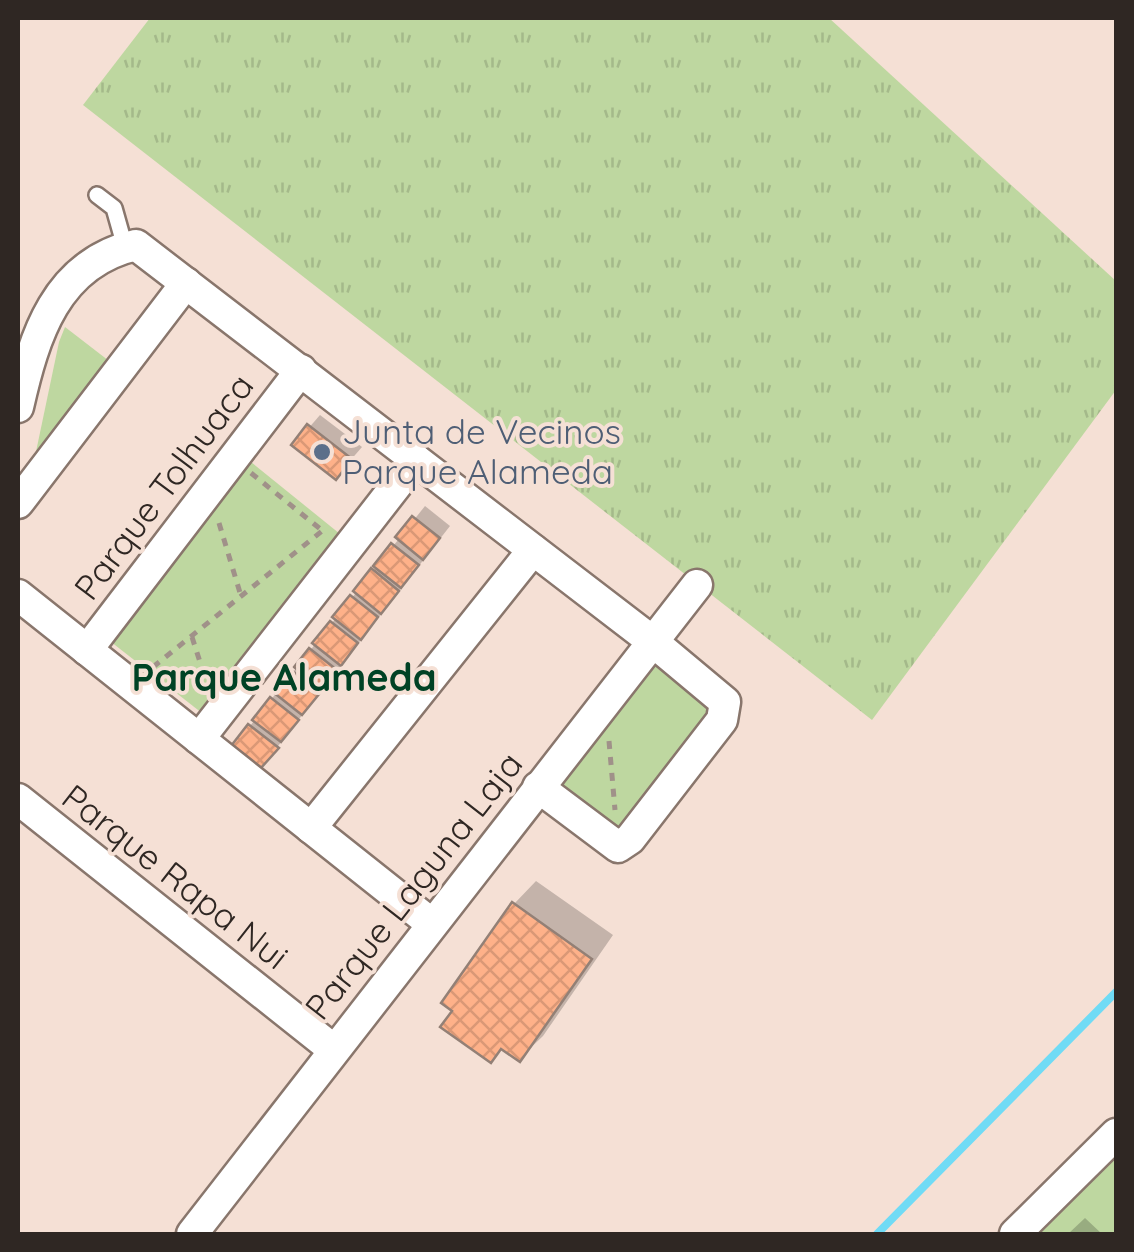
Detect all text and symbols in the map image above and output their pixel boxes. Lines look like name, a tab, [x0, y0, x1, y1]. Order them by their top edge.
street label: Parque Tolhuaca	[64, 365, 262, 608]
place label: Junta de Vecinos Parque Alameda	[342, 409, 621, 493]
marker: Junta de Vecinos Parque Alameda	[311, 441, 333, 463]
district label: Parque Alameda	[131, 653, 437, 701]
street label: Parque Laguna Laja	[295, 743, 531, 1028]
street label: Parque Rapa Nui	[54, 774, 297, 978]

